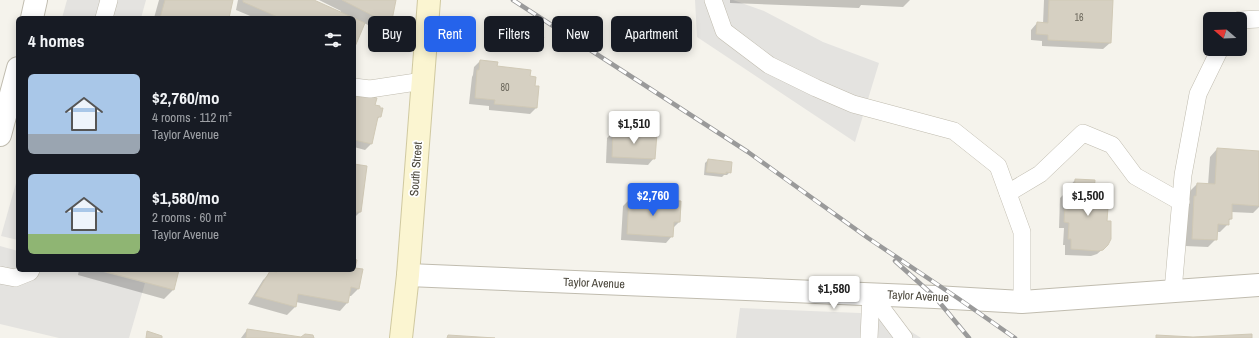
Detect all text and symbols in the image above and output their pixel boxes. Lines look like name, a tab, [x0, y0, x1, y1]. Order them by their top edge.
house number: 16	[1074, 11, 1084, 24]
north arrow	[1203, 12, 1247, 56]
map controls	[1203, 12, 1247, 56]
chip: Buy	[368, 16, 416, 52]
chip: Rent	[424, 16, 476, 52]
chip: Filters	[484, 16, 544, 52]
chip: New	[552, 16, 603, 52]
chip: Apartment	[611, 16, 692, 52]
text: 4 homes	[28, 29, 85, 52]
icon: filters	[322, 29, 344, 51]
house number: 80	[500, 81, 510, 94]
text: $2,760/mo	[152, 86, 219, 109]
icon: home	[60, 90, 108, 138]
text: 4 rooms · 112 m²	[152, 109, 232, 126]
pin: $1,510	[601, 111, 667, 145]
text: $1,510	[618, 115, 650, 132]
text: Taylor Avenue	[152, 126, 219, 143]
street label: South Street	[406, 141, 426, 197]
pin: $2,760	[620, 183, 686, 217]
pin: $1,500	[1055, 183, 1121, 217]
text: $1,580/mo	[152, 186, 219, 209]
text: $2,760	[637, 187, 669, 204]
text: $1,500	[1072, 187, 1104, 204]
icon: home	[60, 190, 108, 238]
text: 2 rooms · 60 m²	[152, 209, 227, 226]
text: Taylor Avenue	[152, 226, 219, 243]
street label: Taylor Avenue	[563, 274, 625, 292]
pin: $1,580	[801, 276, 867, 310]
text: $1,580	[818, 280, 850, 297]
street label: Taylor Avenue	[887, 286, 949, 306]

